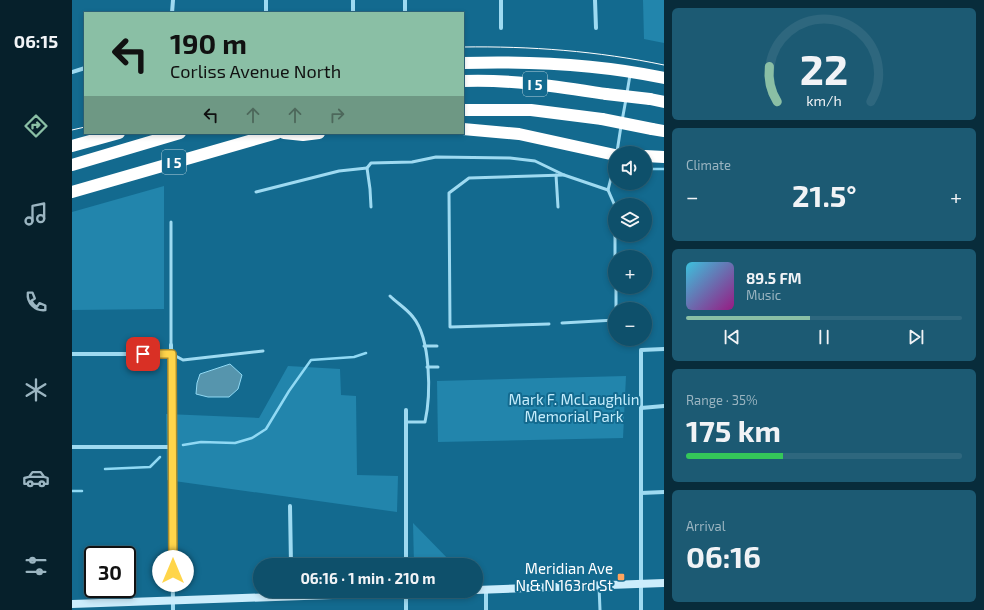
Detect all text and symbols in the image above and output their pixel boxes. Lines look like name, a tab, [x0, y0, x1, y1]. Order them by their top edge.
text: 190 m	[170, 26, 247, 60]
icon: left	[104, 28, 156, 80]
text: 06:15	[14, 30, 58, 52]
text: 22	[800, 43, 848, 93]
text: Corliss Avenue North	[170, 60, 341, 82]
road number: I 5	[523, 72, 547, 96]
text: km/h	[806, 92, 842, 109]
icon: left	[200, 104, 222, 126]
icon: ahead	[242, 104, 264, 126]
icon: ahead	[284, 104, 306, 126]
icon: right	[326, 104, 348, 126]
icon: directions	[22, 112, 50, 140]
map controls	[608, 146, 652, 346]
button: sound	[608, 146, 652, 190]
road number: I 5	[162, 150, 186, 174]
text: Climate	[686, 157, 731, 173]
text: 21.5°	[792, 177, 857, 213]
text: −	[686, 183, 699, 209]
text: +	[950, 183, 962, 209]
button: layers	[608, 198, 652, 242]
icon: music	[22, 200, 50, 228]
button: +	[608, 250, 652, 294]
text: 89.5 FM	[746, 269, 801, 287]
text: Music	[746, 287, 781, 303]
icon: phone	[22, 288, 50, 316]
button: −	[608, 302, 652, 346]
icon: previous	[721, 326, 743, 348]
icon: pause	[813, 326, 835, 348]
icon: next	[905, 326, 927, 348]
pin	[126, 337, 160, 371]
icon: arrive	[132, 343, 154, 365]
icon: climate	[22, 376, 50, 404]
park label: Mark F. McLaughlin Memorial Park	[509, 390, 639, 425]
text: Range · 35%	[686, 392, 758, 408]
text: 175 km	[686, 412, 781, 448]
icon: car	[22, 464, 50, 492]
text: Arrival	[686, 518, 726, 534]
text: 06:16	[686, 538, 761, 574]
speed limit sign: 30	[84, 546, 136, 598]
position arrow	[152, 550, 194, 592]
icon: filters	[22, 552, 50, 580]
place label: Meridian Ave N & N 163rd St	[515, 559, 613, 594]
text: 06:16 · 1 min · 210 m	[300, 569, 436, 587]
marker: Meridian Ave N & N 163rd St	[616, 572, 626, 582]

